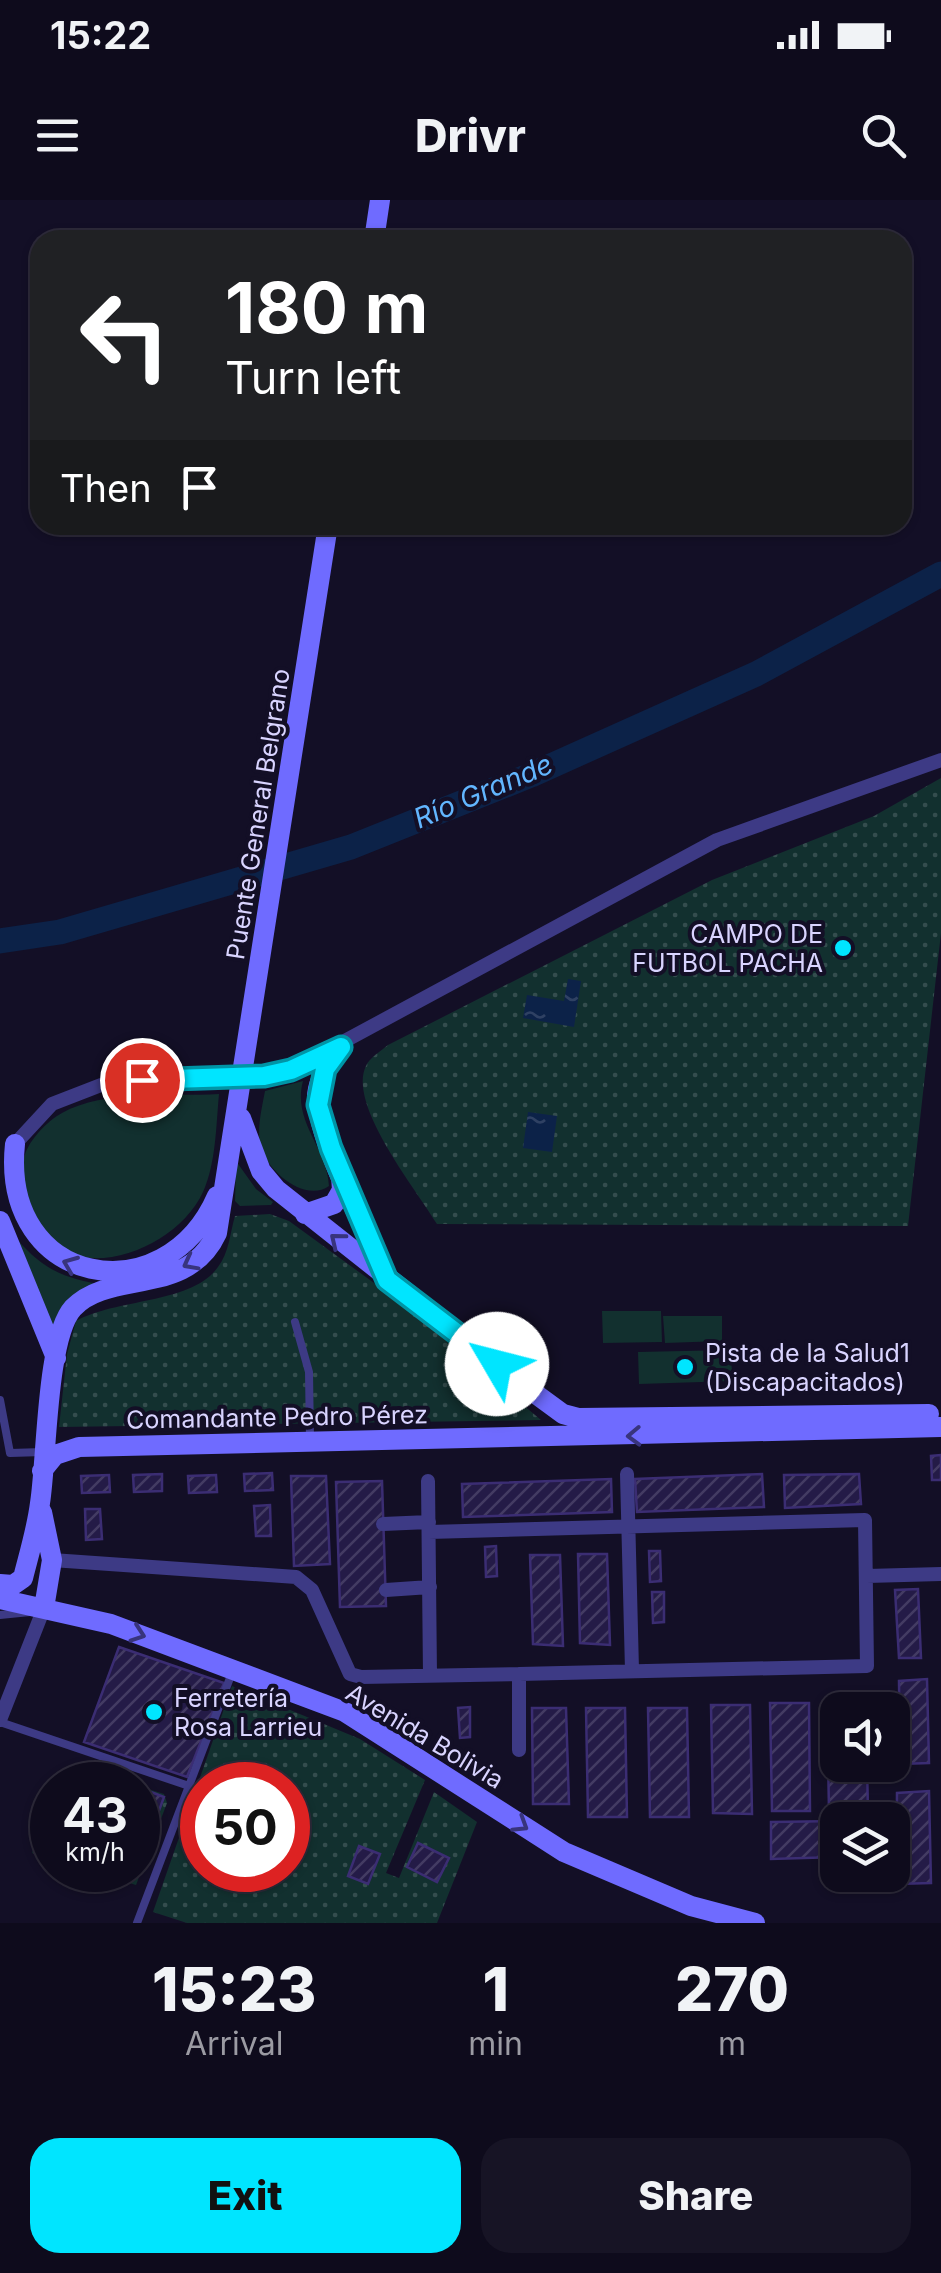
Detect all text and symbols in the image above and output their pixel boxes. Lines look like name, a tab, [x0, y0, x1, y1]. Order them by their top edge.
text: 15:22	[50, 12, 151, 58]
icon: menu	[30, 108, 85, 163]
text: Drivr	[415, 108, 526, 163]
icon: search	[856, 108, 911, 163]
text: 180 m	[225, 265, 428, 350]
icon: left	[60, 270, 190, 400]
text: Turn left	[225, 350, 401, 405]
icon: arrive	[172, 460, 227, 515]
text: Then	[60, 465, 152, 511]
street label: Puente General Belgrano	[220, 666, 296, 962]
water label: Río Grande	[408, 747, 558, 835]
place label: CAMPO DE FUTBOL PACHA	[632, 919, 823, 978]
marker: CAMPO DE FUTBOL PACHA	[832, 937, 854, 959]
pin	[100, 1038, 185, 1123]
icon: arrive	[115, 1053, 170, 1108]
one-way arrow	[331, 1234, 349, 1252]
one-way arrow	[182, 1251, 201, 1270]
one-way arrow	[62, 1256, 80, 1276]
position arrow	[445, 1312, 549, 1416]
place label: Pista de la Salud1 (Discapacitados)	[705, 1338, 910, 1397]
marker: Pista de la Salud1 (Discapacitados)	[674, 1356, 696, 1378]
street label: Comandante Pedro Pérez	[126, 1399, 428, 1435]
one-way arrow	[625, 1426, 641, 1447]
one-way arrow	[129, 1622, 146, 1643]
street label: Avenida Bolivia	[341, 1677, 509, 1795]
place label: Ferretería Rosa Larrieu	[174, 1683, 322, 1742]
map controls	[820, 1692, 910, 1892]
button: sound	[820, 1692, 910, 1782]
marker: Ferretería Rosa Larrieu	[143, 1701, 165, 1723]
speed limit sign: 50	[180, 1762, 310, 1892]
text: 43	[62, 1785, 128, 1845]
button: layers	[820, 1802, 910, 1892]
one-way arrow	[510, 1812, 528, 1831]
text: km/h	[65, 1837, 125, 1867]
text: 15:23	[152, 1953, 316, 2025]
text: 1	[482, 1953, 509, 2025]
text: 270	[675, 1953, 789, 2025]
text: Arrival	[185, 2024, 283, 2063]
text: min	[468, 2024, 523, 2063]
text: m	[718, 2024, 746, 2063]
button: Exit	[30, 2138, 461, 2253]
button: Share	[481, 2138, 911, 2253]

